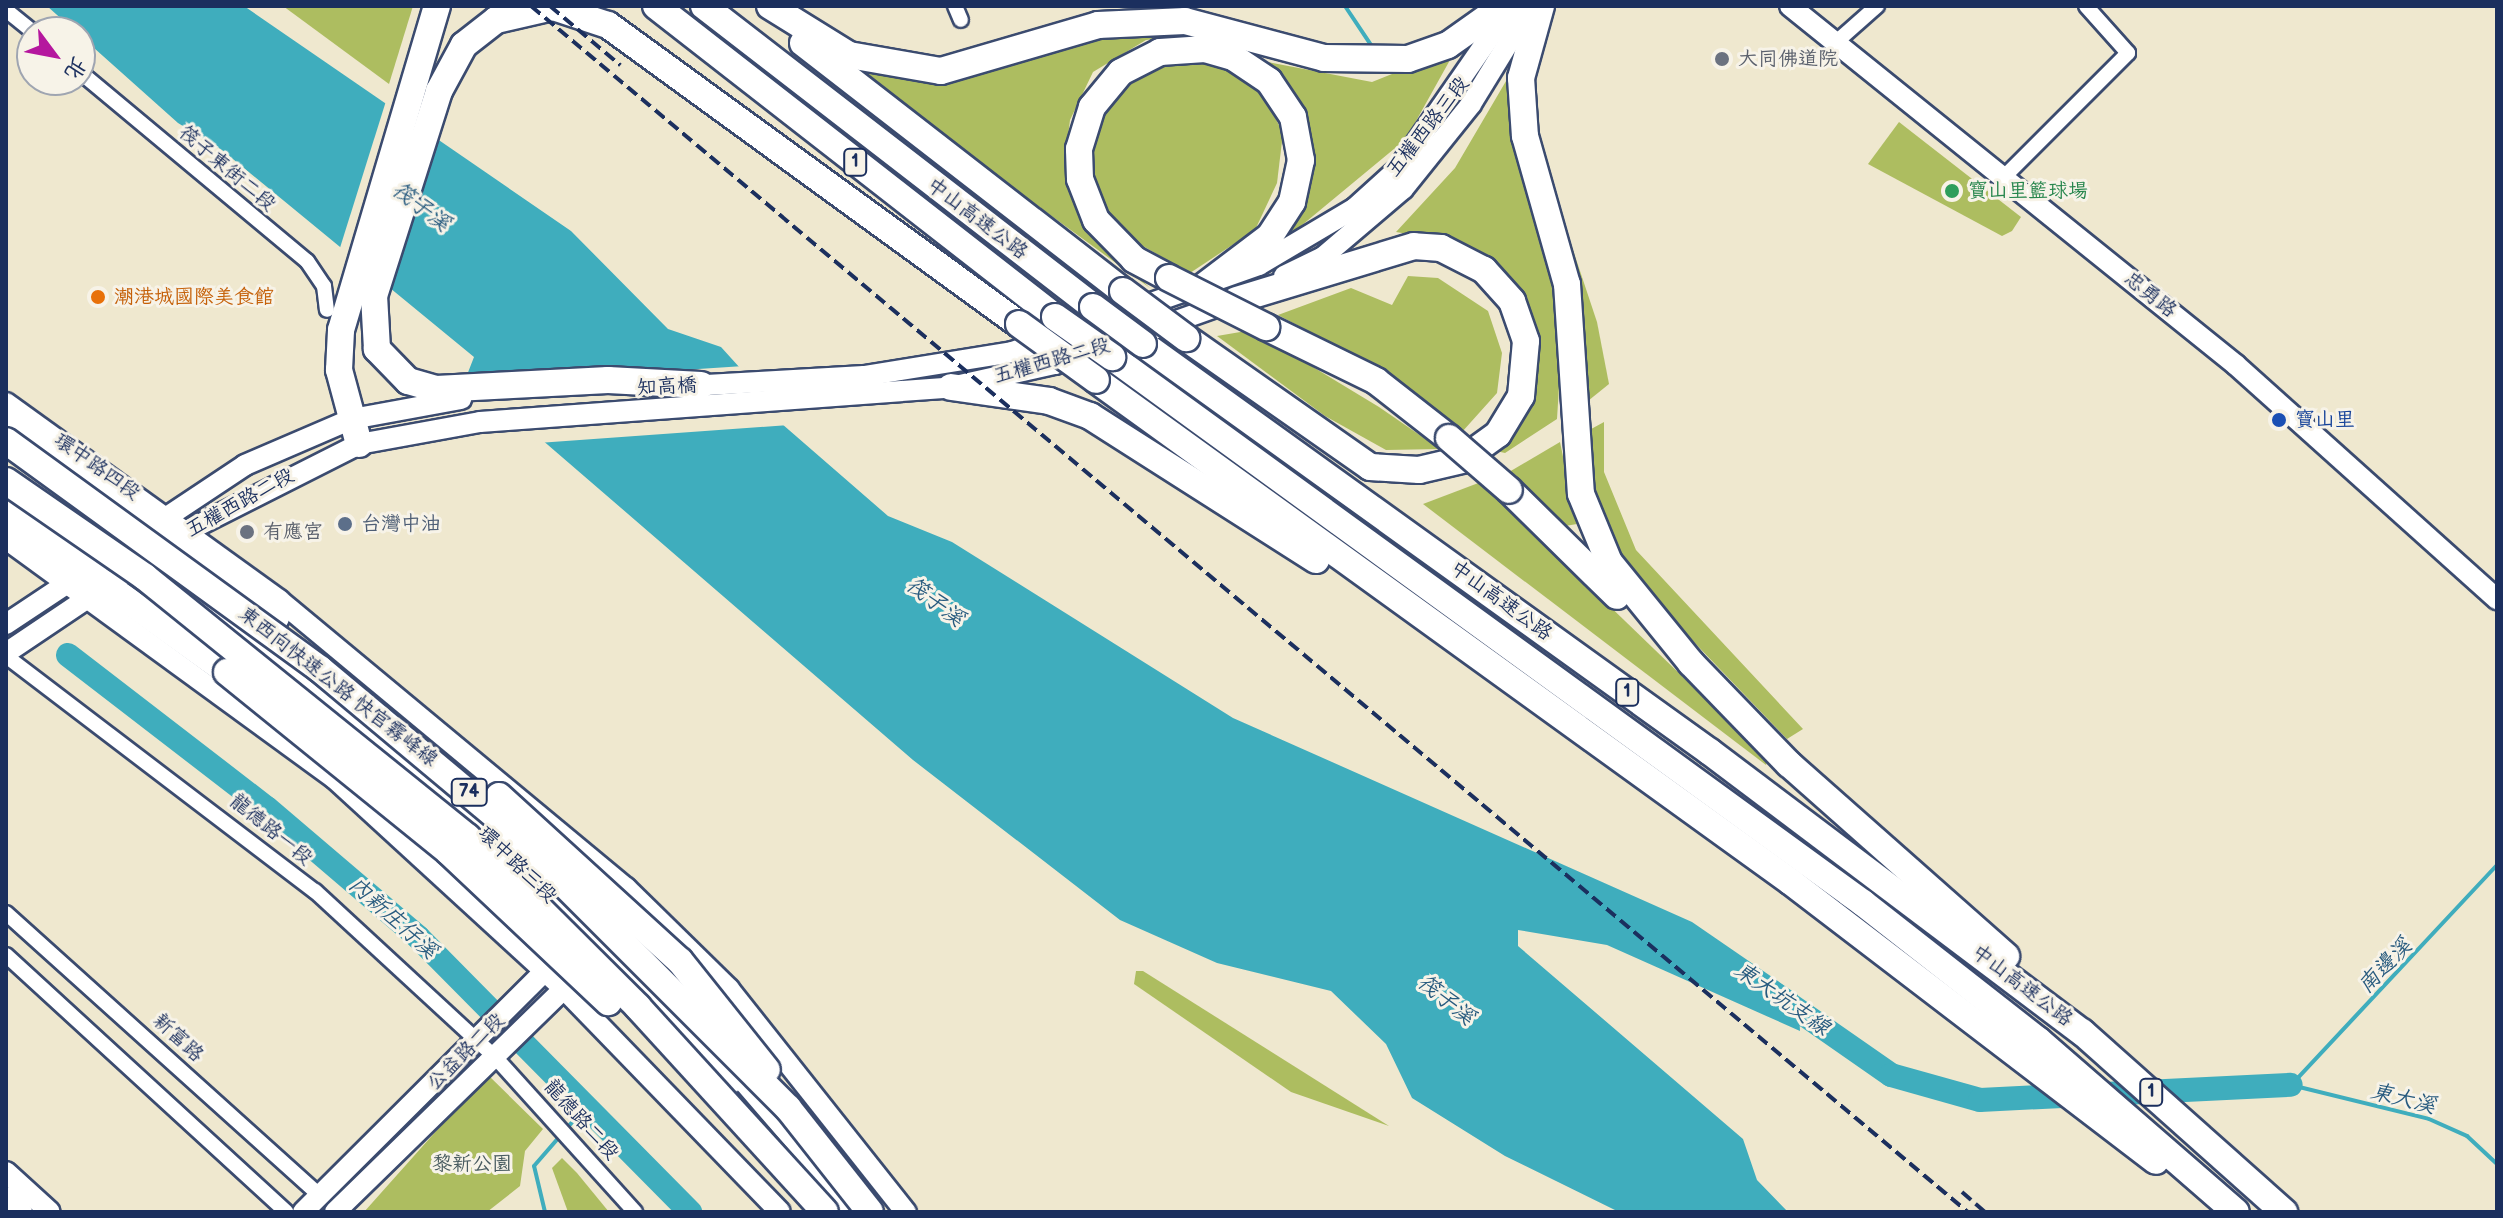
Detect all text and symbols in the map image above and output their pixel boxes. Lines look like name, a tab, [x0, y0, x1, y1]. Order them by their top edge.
north arrow	[16, 16, 96, 96]
place label: 大同佛道院	[1738, 47, 1838, 71]
marker: 大同佛道院	[1713, 50, 1731, 68]
text: 北	[58, 51, 92, 84]
street label: 五權西路三段	[1382, 72, 1474, 182]
street label: 筏子東街二段	[173, 121, 281, 217]
road number: 1	[843, 148, 867, 176]
street label: 中山高速公路	[922, 173, 1032, 265]
water label: 筏子溪	[387, 177, 455, 237]
place label: 寶山里籃球場	[1968, 179, 2088, 203]
marker: 寶山里籃球場	[1943, 182, 1961, 200]
street label: 忠勇路	[2119, 267, 2181, 323]
place label: 潮港城國際美食館	[114, 285, 274, 309]
marker: 潮港城國際美食館	[89, 288, 107, 306]
street label: 五權西路二段	[991, 333, 1113, 389]
street label: 知高橋	[636, 373, 698, 401]
place label: 寶山里	[2295, 408, 2355, 432]
marker: 寶山里	[2270, 411, 2288, 429]
street label: 環中路四段	[49, 428, 145, 506]
street label: 五權西路二段	[182, 463, 298, 543]
place label: 台灣中油	[361, 512, 441, 536]
marker: 台灣中油	[336, 515, 354, 533]
place label: 有應宮	[263, 520, 323, 544]
marker: 有應宮	[238, 523, 256, 541]
street label: 中山高速公路	[1445, 556, 1557, 646]
water label: 筏子溪	[901, 572, 969, 632]
street label: 東西向快速公路 快官霧峰線	[234, 602, 442, 772]
road number: 1	[1615, 678, 1639, 706]
road number: 74	[449, 778, 489, 806]
street label: 龍德路一段	[225, 789, 317, 871]
street label: 環中路三段	[473, 822, 561, 908]
water label: 內新庄仔溪	[343, 871, 443, 965]
water label: 南邊溪	[2353, 933, 2417, 999]
street label: 中山高速公路	[1967, 940, 2077, 1032]
water label: 東大坑支線	[1729, 957, 1835, 1041]
water label: 筏子溪	[1412, 969, 1480, 1031]
street label: 公益路二段	[422, 1008, 510, 1096]
street label: 新富路	[148, 1009, 208, 1067]
street label: 龍德路二段	[539, 1075, 623, 1165]
road number: 1	[2139, 1078, 2163, 1106]
water label: 東大溪	[2368, 1078, 2438, 1120]
park label: 黎新公園	[432, 1152, 512, 1176]

